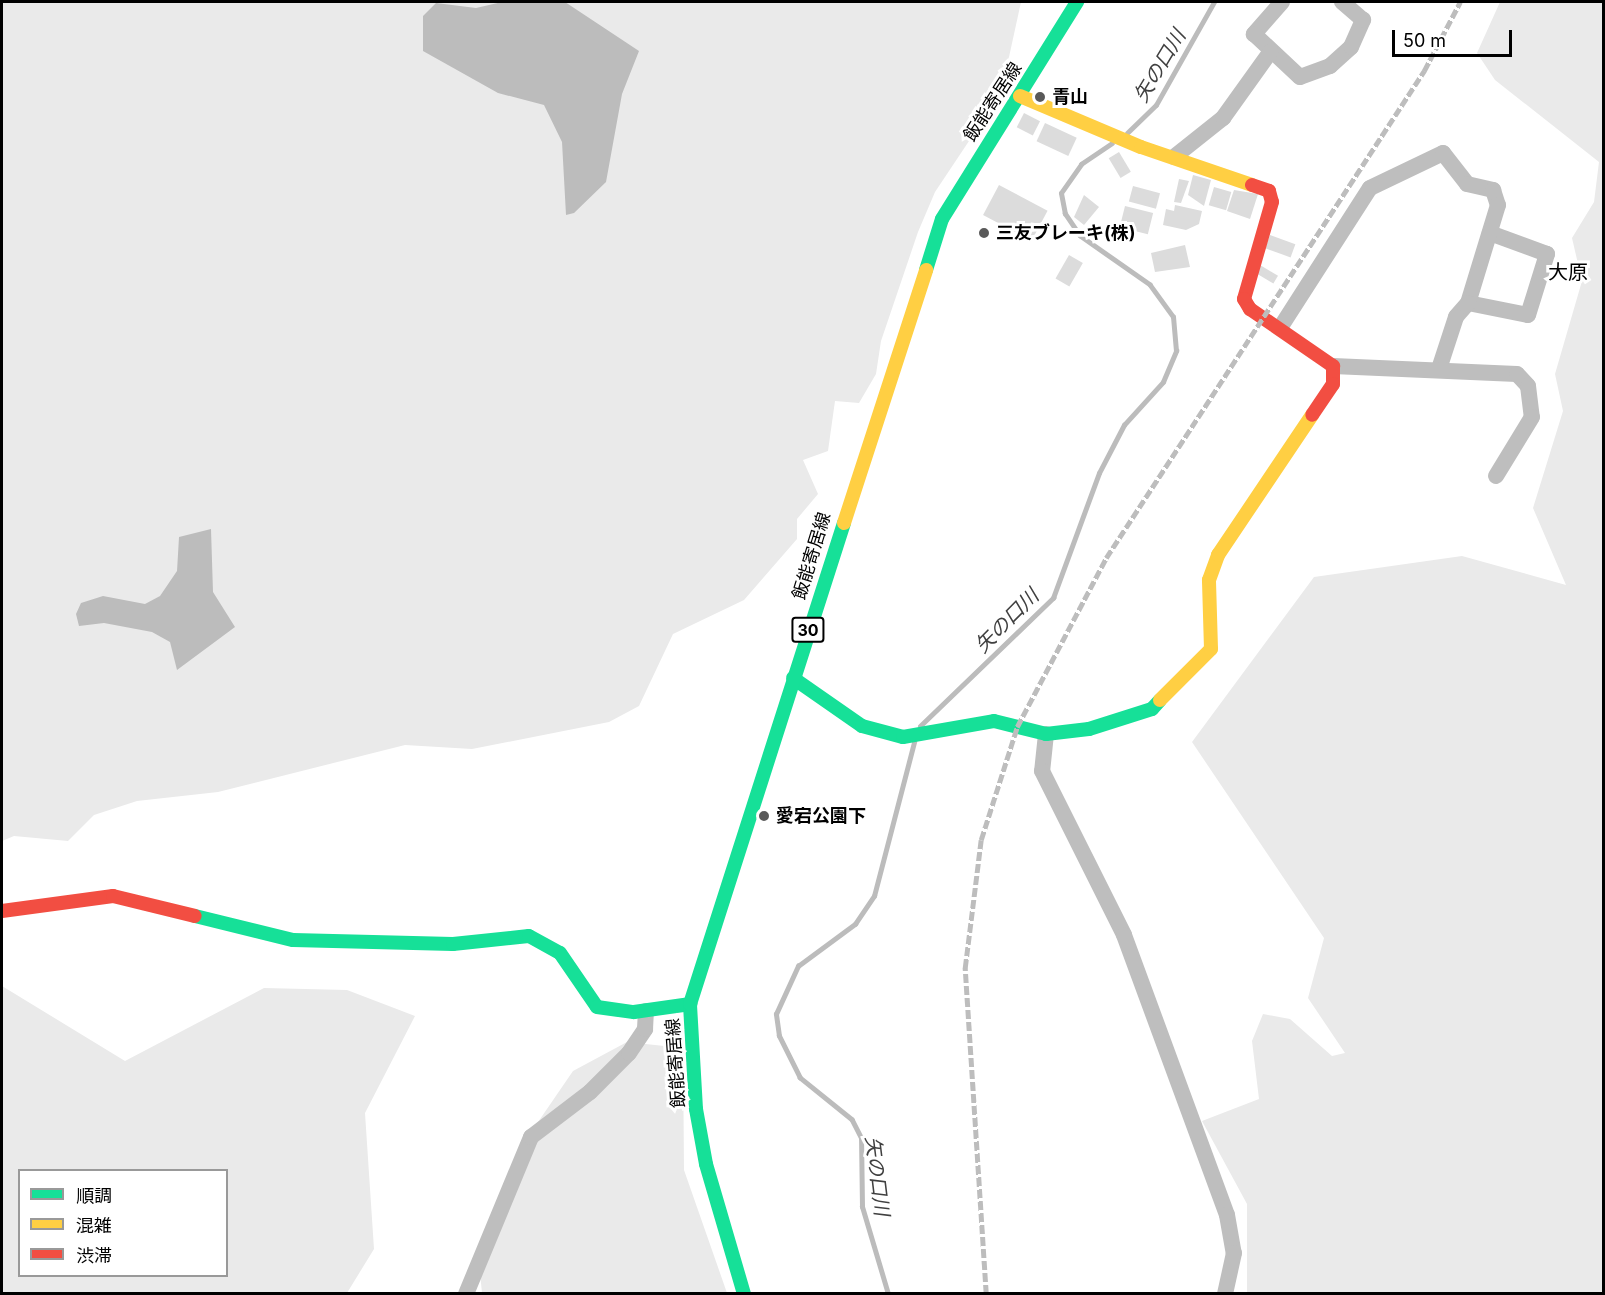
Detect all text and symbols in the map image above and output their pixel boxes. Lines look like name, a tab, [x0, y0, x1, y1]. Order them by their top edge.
scale bar	[1395, 18, 1515, 56]
water label: 矢の口川	[1129, 26, 1191, 106]
text: 50 m	[1403, 30, 1446, 51]
street label: 飯能寄居線	[959, 58, 1027, 146]
place label: 青山	[1052, 86, 1088, 108]
marker: 青山	[1033, 90, 1047, 104]
place label: 三友ブレーキ(株)	[996, 222, 1136, 244]
marker: 三友ブレーキ(株)	[977, 226, 991, 240]
district label: 大原	[1548, 260, 1588, 284]
street label: 飯能寄居線	[789, 510, 835, 602]
water label: 矢の口川	[970, 584, 1044, 658]
road number: 30	[790, 617, 826, 643]
place label: 愛宕公園下	[776, 805, 866, 827]
marker: 愛宕公園下	[757, 809, 771, 823]
street label: 飯能寄居線	[662, 1017, 690, 1109]
water label: 矢の口川	[860, 1135, 894, 1217]
legend	[18, 1169, 228, 1277]
text: 順調	[76, 1185, 112, 1206]
text: 混雑	[76, 1215, 112, 1236]
text: 渋滞	[76, 1245, 112, 1266]

